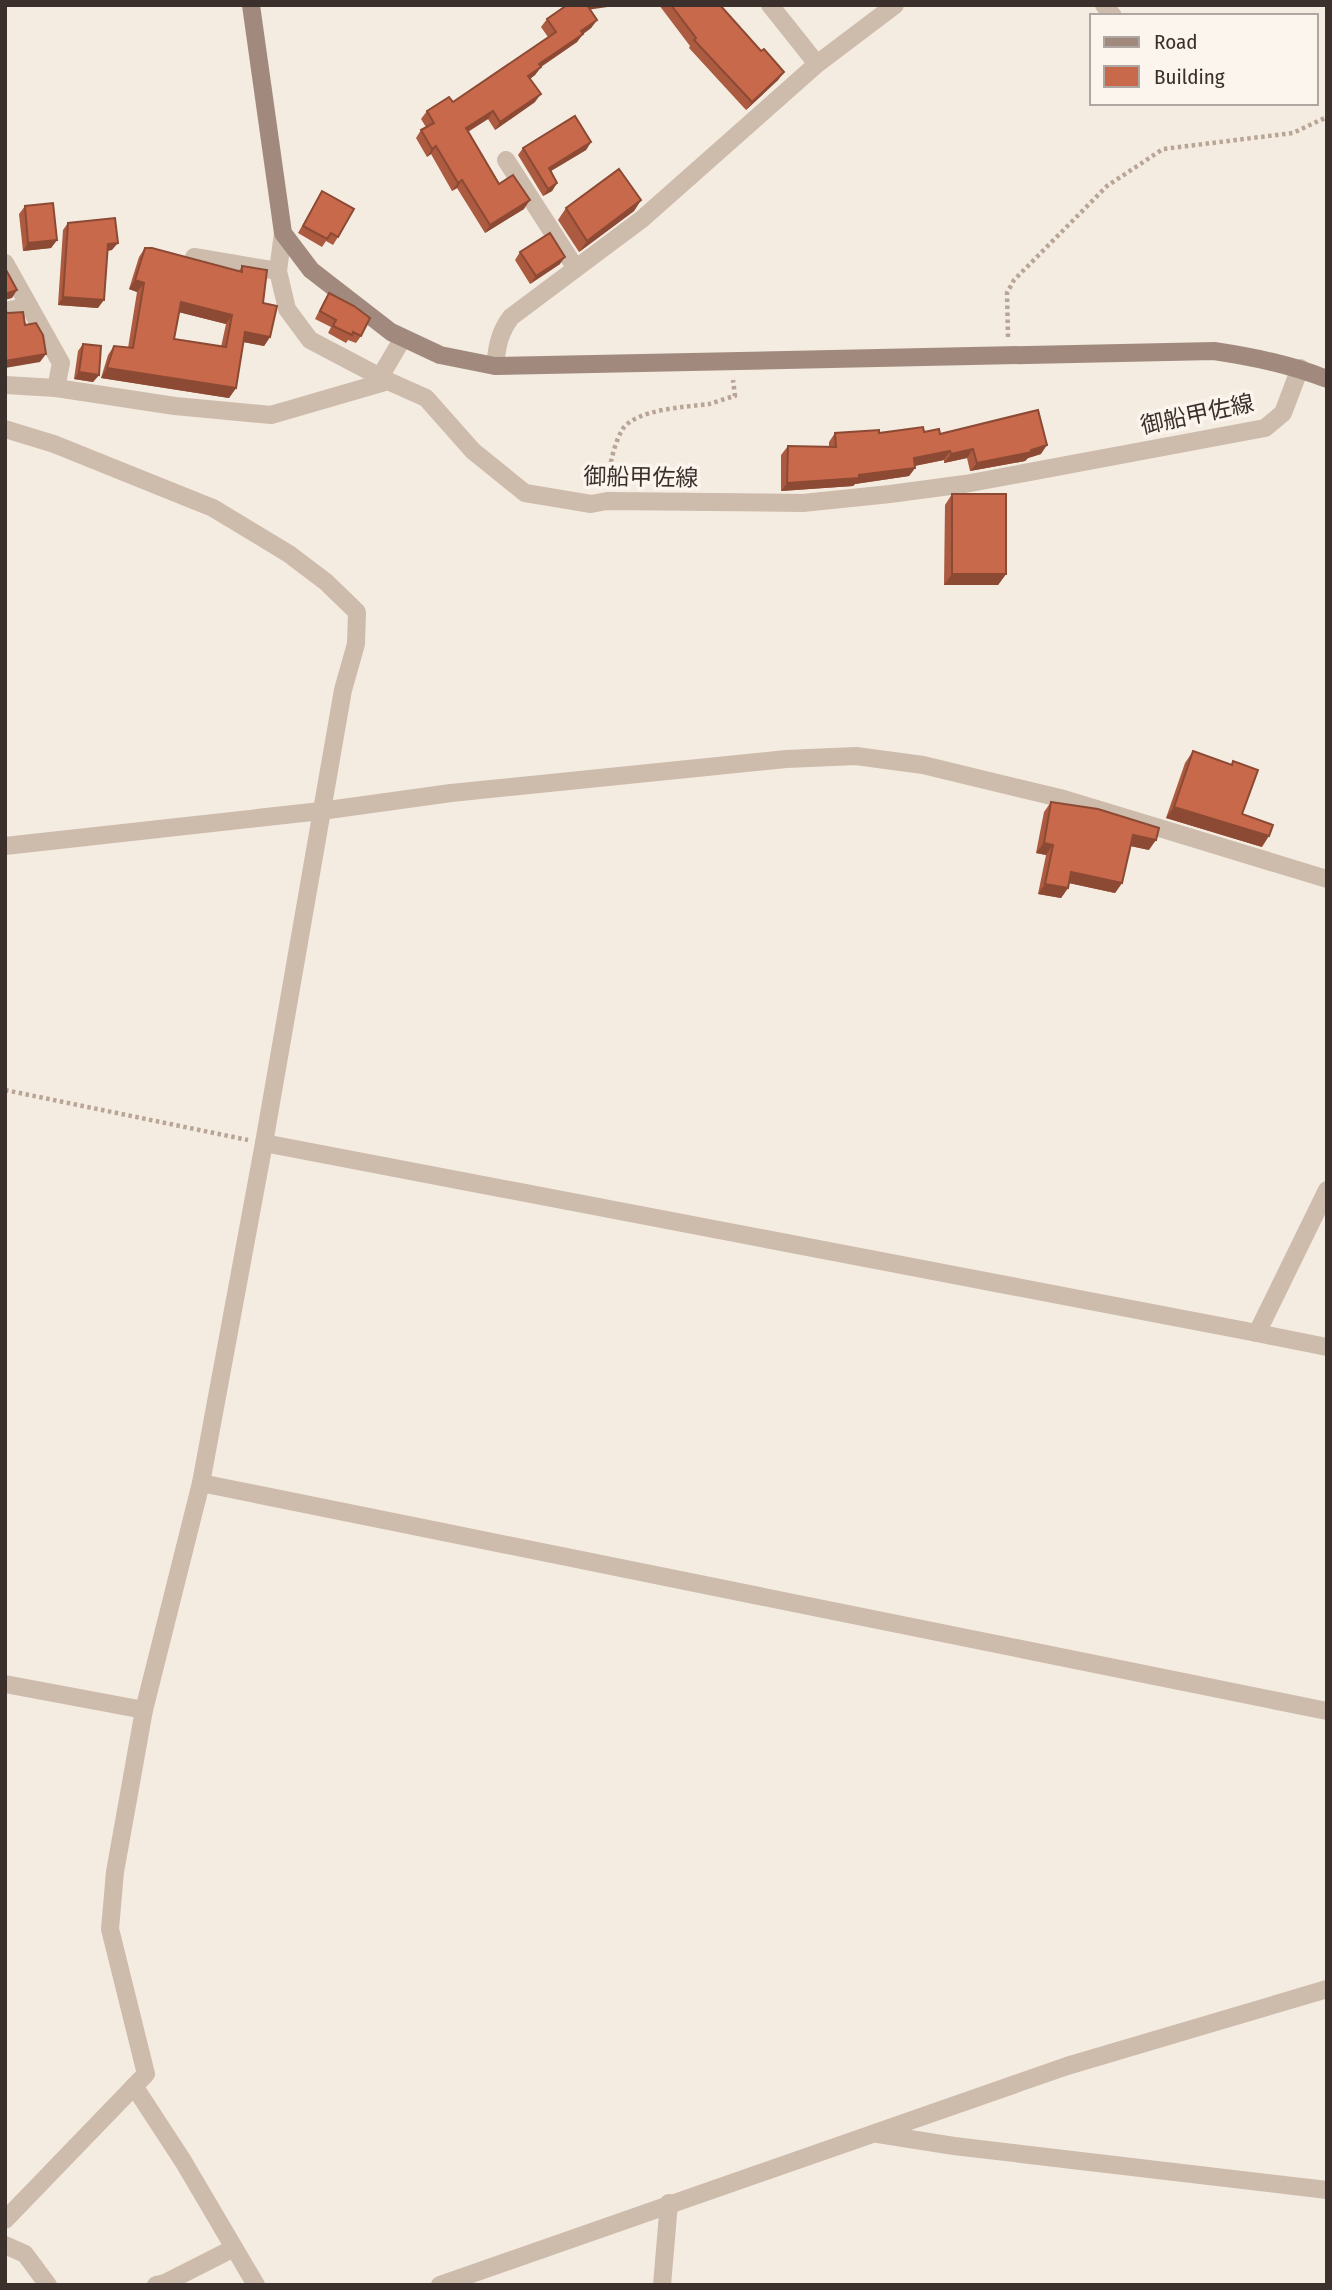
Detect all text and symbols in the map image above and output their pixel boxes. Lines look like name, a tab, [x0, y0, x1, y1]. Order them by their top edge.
legend	[1090, 14, 1318, 105]
text: Road	[1154, 29, 1198, 55]
text: Building	[1154, 64, 1225, 90]
street label: 御船甲佐線	[1138, 388, 1256, 440]
street label: 御船甲佐線	[583, 462, 699, 492]

